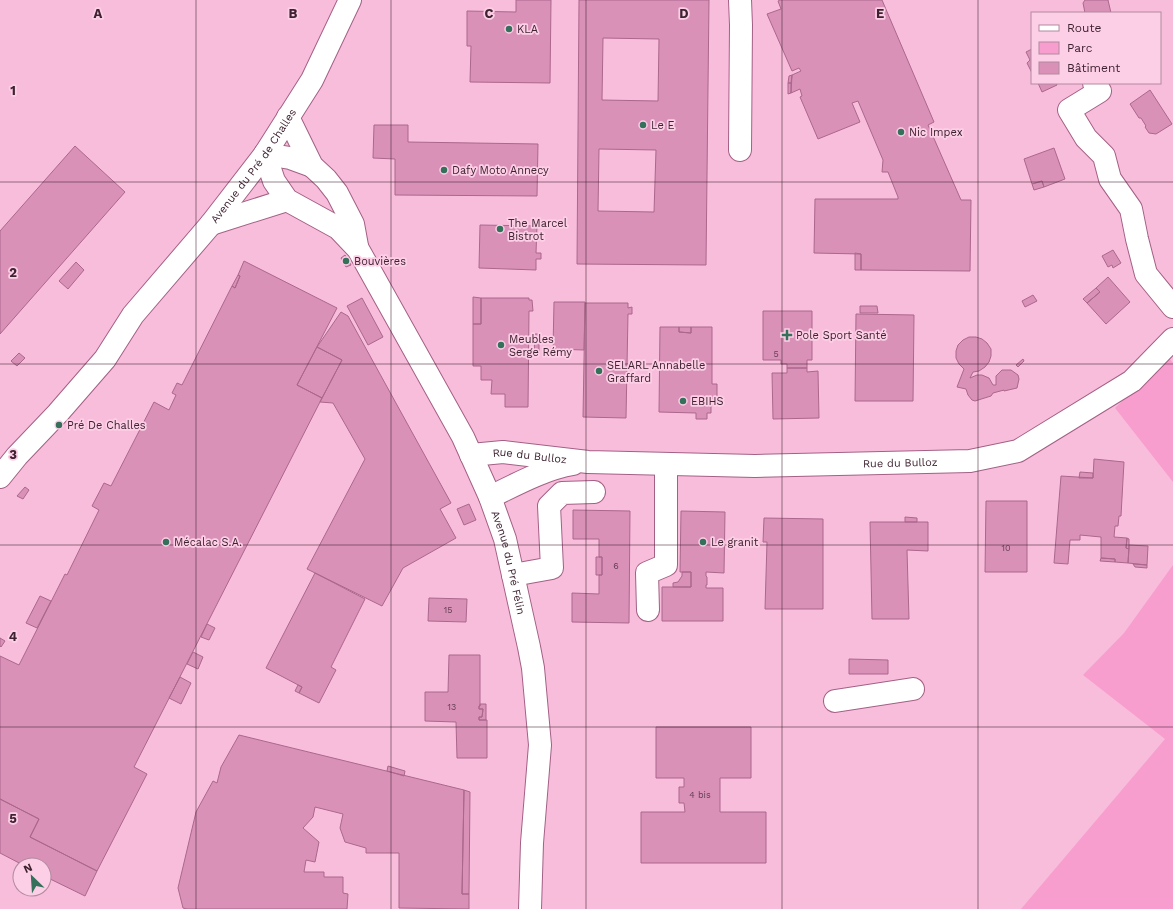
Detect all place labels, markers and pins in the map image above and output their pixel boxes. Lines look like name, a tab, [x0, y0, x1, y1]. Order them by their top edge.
place label: KLA	[517, 23, 538, 36]
marker: KLA	[504, 24, 514, 34]
place label: Le E	[651, 119, 675, 132]
marker: Le E	[638, 120, 648, 130]
place label: Nic Impex	[909, 126, 963, 139]
marker: Nic Impex	[896, 127, 906, 137]
place label: Dafy Moto Annecy	[452, 164, 549, 177]
marker: Dafy Moto Annecy	[439, 165, 449, 175]
place label: The Marcel Bistrot	[508, 217, 568, 243]
marker: The Marcel Bistrot	[495, 224, 505, 234]
place label: Bouvières	[354, 255, 406, 268]
marker: Bouvières	[341, 256, 351, 266]
marker: Pole Sport Santé	[781, 329, 793, 341]
place label: Pole Sport Santé	[796, 329, 887, 342]
place label: Meubles Serge Rémy	[509, 333, 572, 359]
marker: Meubles Serge Rémy	[496, 340, 506, 350]
place label: SELARL Annabelle Graffard	[607, 359, 705, 385]
marker: SELARL Annabelle Graffard	[594, 366, 604, 376]
place label: EBIHS	[691, 395, 724, 408]
marker: EBIHS	[678, 396, 688, 406]
place label: Pré De Challes	[67, 419, 146, 432]
marker: Pré De Challes	[54, 420, 64, 430]
place label: Mécalac S.A.	[174, 536, 242, 549]
place label: Le granit	[711, 536, 759, 549]
marker: Mécalac S.A.	[161, 537, 171, 547]
marker: Le granit	[698, 537, 708, 547]

